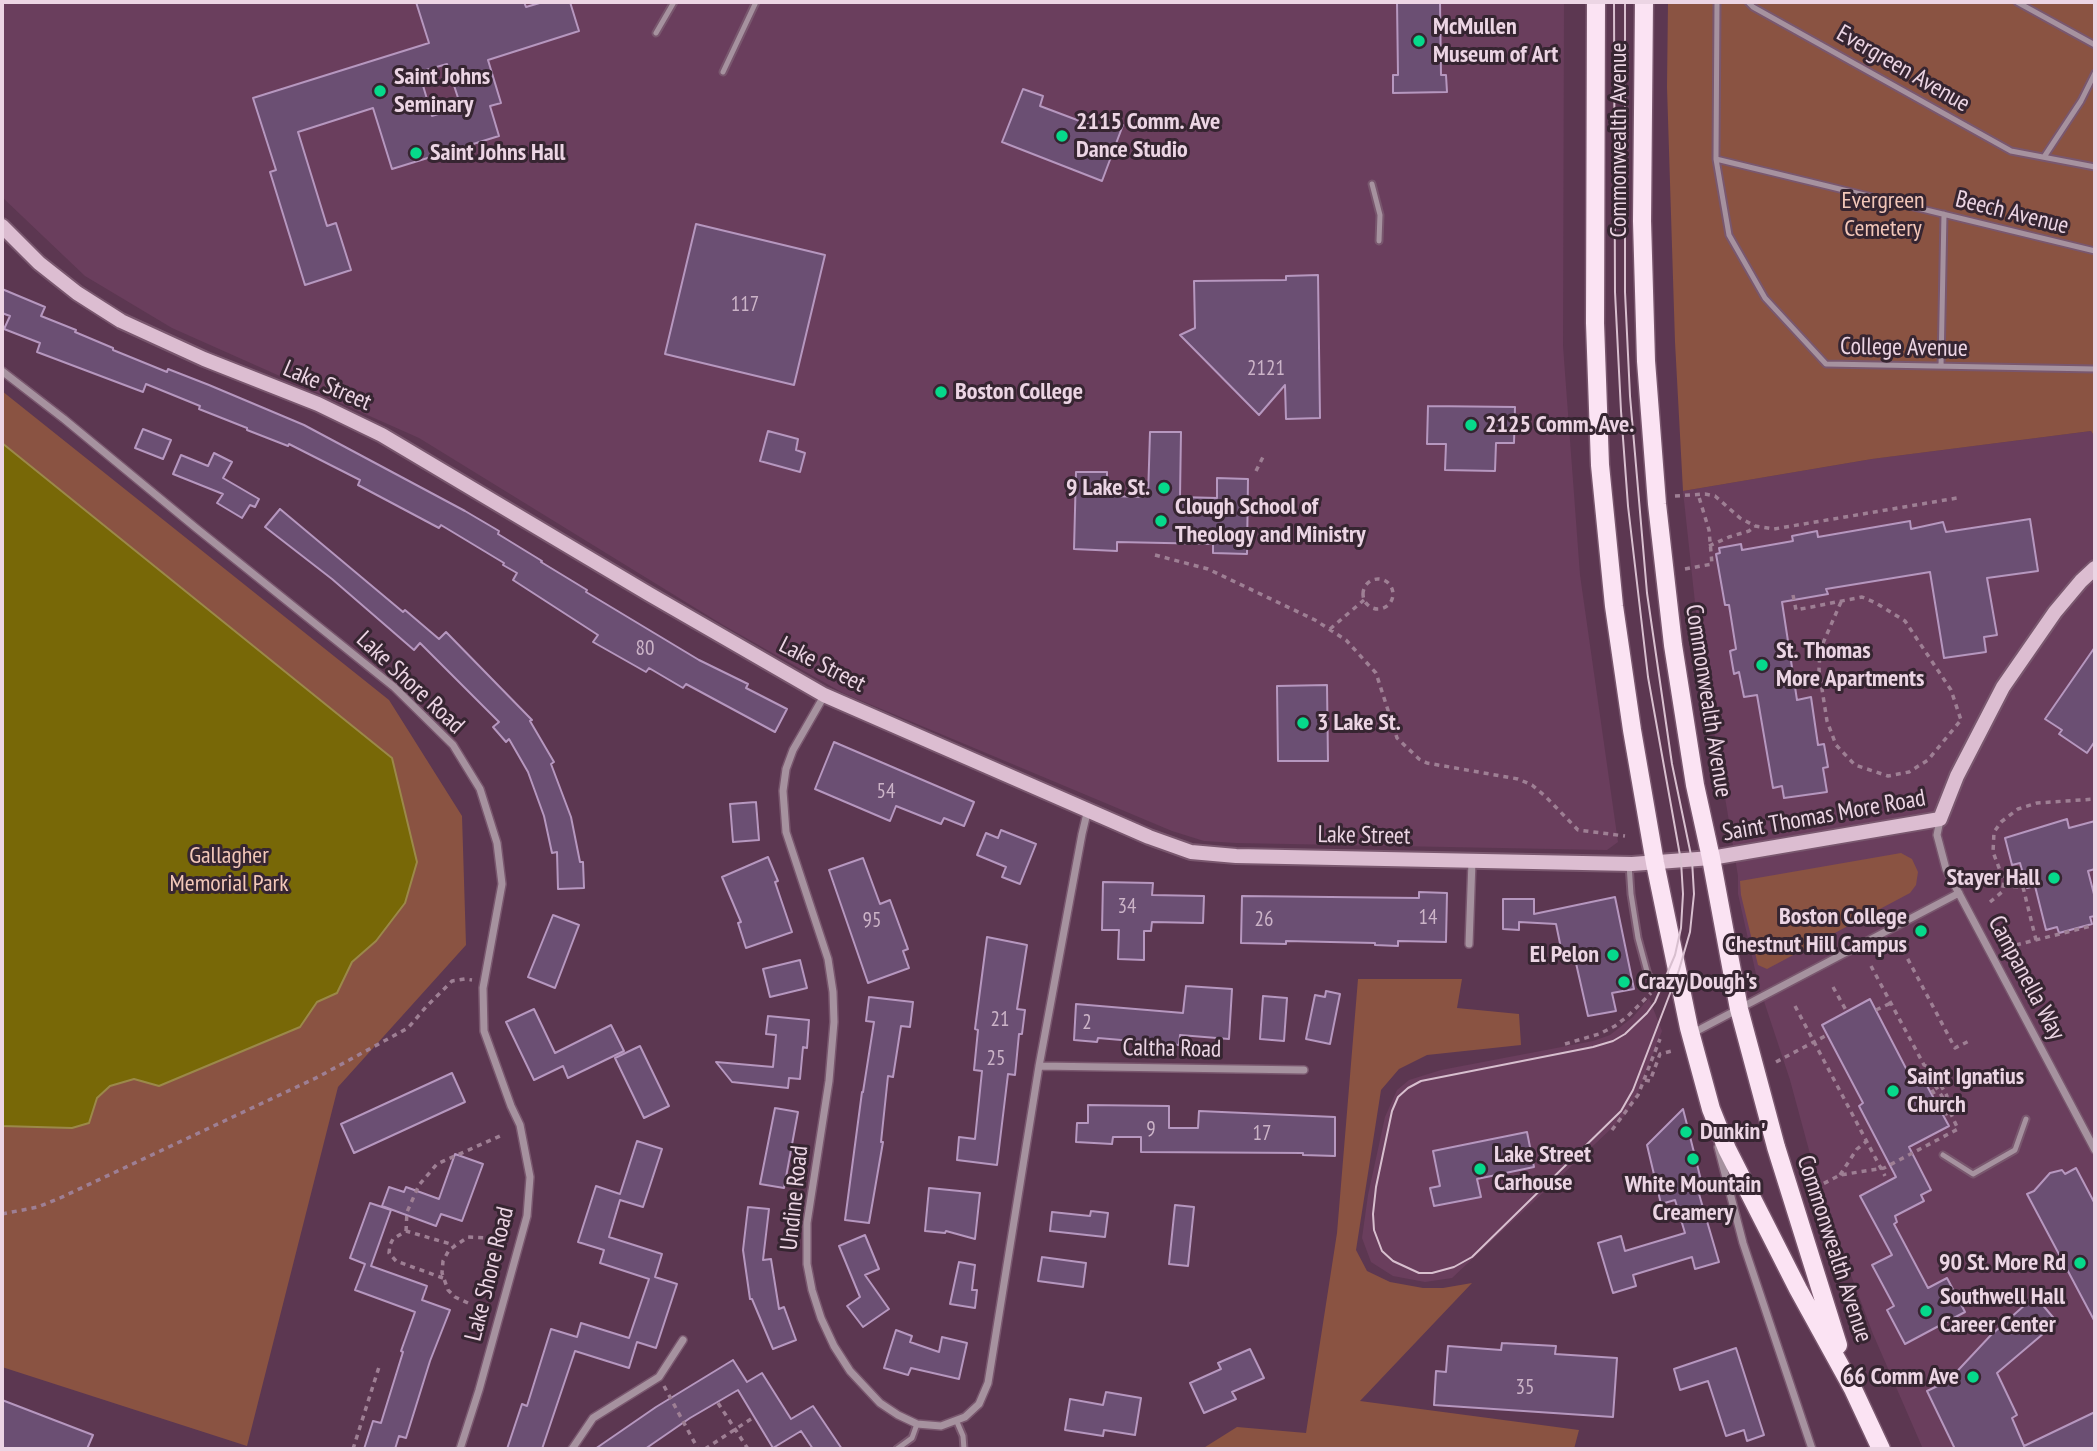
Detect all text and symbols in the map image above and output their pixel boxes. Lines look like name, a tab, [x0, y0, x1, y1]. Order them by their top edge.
place label: McMullen Museum of Art	[1433, 13, 1558, 69]
street label: Evergreen Avenue	[1831, 19, 1975, 119]
marker: McMullen Museum of Art	[1411, 33, 1427, 49]
street label: Commonwealth Avenue	[1605, 43, 1633, 237]
place label: Saint Johns Seminary	[394, 63, 490, 119]
marker: Saint Johns Seminary	[372, 83, 388, 99]
place label: 2115 Comm. Ave Dance Studio	[1076, 108, 1220, 164]
marker: 2115 Comm. Ave Dance Studio	[1054, 128, 1070, 144]
place label: Saint Johns Hall	[430, 139, 565, 167]
marker: Saint Johns Hall	[408, 145, 424, 161]
street label: Beech Avenue	[1952, 185, 2072, 241]
park label: Evergreen Cemetery	[1841, 187, 1925, 243]
house number: 117	[731, 292, 759, 318]
street label: College Avenue	[1840, 332, 1968, 364]
street label: Lake Street	[279, 355, 375, 417]
house number: 2121	[1247, 356, 1285, 382]
place label: Boston College	[955, 378, 1083, 406]
marker: Boston College	[933, 384, 949, 400]
place label: 2125 Comm. Ave.	[1485, 411, 1634, 439]
marker: 2125 Comm. Ave.	[1463, 417, 1479, 433]
place label: 9 Lake St.	[1066, 474, 1150, 502]
marker: 9 Lake St.	[1156, 480, 1172, 496]
place label: Clough School of Theology and Ministry	[1175, 493, 1366, 549]
marker: Clough School of Theology and Ministry	[1153, 513, 1169, 529]
street label: Commonwealth Avenue	[1679, 603, 1737, 799]
street label: Lake Shore Road	[350, 626, 470, 740]
street label: Lake Street	[774, 631, 870, 699]
house number: 80	[636, 636, 654, 662]
place label: St. Thomas More Apartments	[1776, 637, 1924, 693]
marker: St. Thomas More Apartments	[1754, 657, 1770, 673]
place label: 3 Lake St.	[1317, 709, 1401, 737]
marker: 3 Lake St.	[1295, 715, 1311, 731]
house number: 54	[877, 779, 895, 805]
street label: Saint Thomas More Road	[1720, 784, 1928, 848]
street label: Lake Street	[1317, 821, 1411, 851]
park label: Gallagher Memorial Park	[170, 842, 288, 898]
place label: Stayer Hall	[1947, 864, 2040, 892]
marker: Stayer Hall	[2046, 870, 2062, 886]
house number: 34	[1118, 894, 1136, 920]
place label: Boston College Chestnut Hill Campus	[1725, 903, 1907, 959]
house number: 14	[1419, 905, 1437, 931]
house number: 26	[1255, 907, 1273, 933]
house number: 95	[863, 908, 881, 934]
street label: Campanella Way	[1981, 911, 2071, 1045]
marker: Boston College Chestnut Hill Campus	[1913, 923, 1929, 939]
place label: El Pelon	[1530, 941, 1599, 969]
marker: El Pelon	[1605, 947, 1621, 963]
place label: Crazy Dough's	[1638, 968, 1757, 996]
marker: Crazy Dough's	[1616, 974, 1632, 990]
house number: 21	[991, 1007, 1009, 1033]
house number: 2	[1082, 1010, 1092, 1036]
street label: Caltha Road	[1122, 1034, 1222, 1064]
house number: 25	[987, 1046, 1005, 1072]
place label: Saint Ignatius Church	[1907, 1063, 2024, 1119]
marker: Saint Ignatius Church	[1885, 1083, 1901, 1099]
house number: 9	[1146, 1117, 1156, 1143]
place label: Dunkin'	[1700, 1118, 1766, 1146]
house number: 17	[1253, 1121, 1271, 1147]
marker: Dunkin'	[1678, 1124, 1694, 1140]
place label: Lake Street Carhouse	[1494, 1141, 1591, 1197]
street label: Undine Road	[775, 1144, 815, 1252]
marker: White Mountain Creamery	[1685, 1151, 1701, 1167]
street label: Commonwealth Avenue	[1790, 1152, 1878, 1346]
marker: Lake Street Carhouse	[1472, 1161, 1488, 1177]
place label: White Mountain Creamery	[1625, 1171, 1761, 1227]
street label: Lake Shore Road	[459, 1204, 521, 1344]
place label: 90 St. More Rd	[1939, 1249, 2066, 1277]
marker: 90 St. More Rd	[2072, 1255, 2088, 1271]
place label: Southwell Hall Career Center	[1940, 1283, 2065, 1339]
marker: Southwell Hall Career Center	[1918, 1303, 1934, 1319]
place label: 66 Comm Ave	[1843, 1363, 1959, 1391]
marker: 66 Comm Ave	[1965, 1369, 1981, 1385]
house number: 35	[1516, 1375, 1534, 1401]

